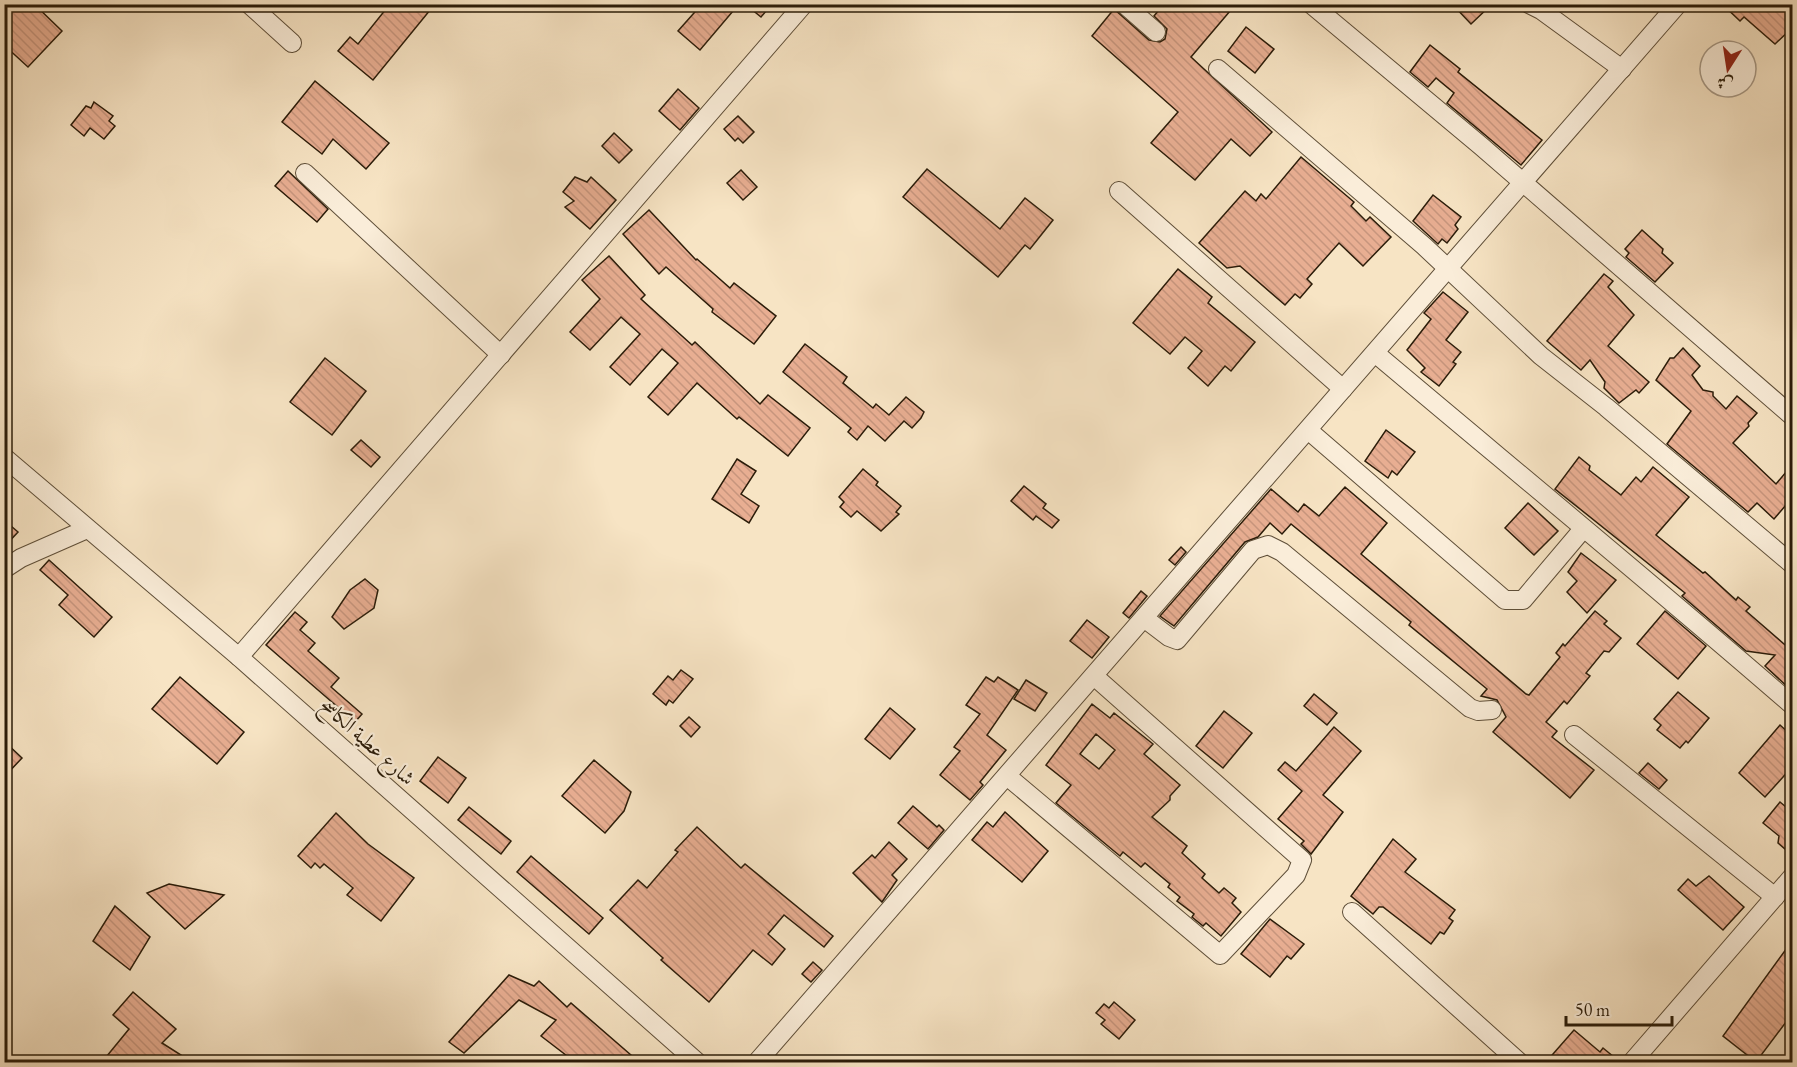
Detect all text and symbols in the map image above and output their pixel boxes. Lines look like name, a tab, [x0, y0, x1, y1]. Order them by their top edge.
north arrow	[1698, 39, 1758, 99]
text: ش	[1715, 71, 1735, 95]
street label: شارع عطية الكاسح	[311, 691, 421, 795]
scale bar	[1566, 989, 1672, 1027]
text: 50 m	[1575, 998, 1610, 1021]

